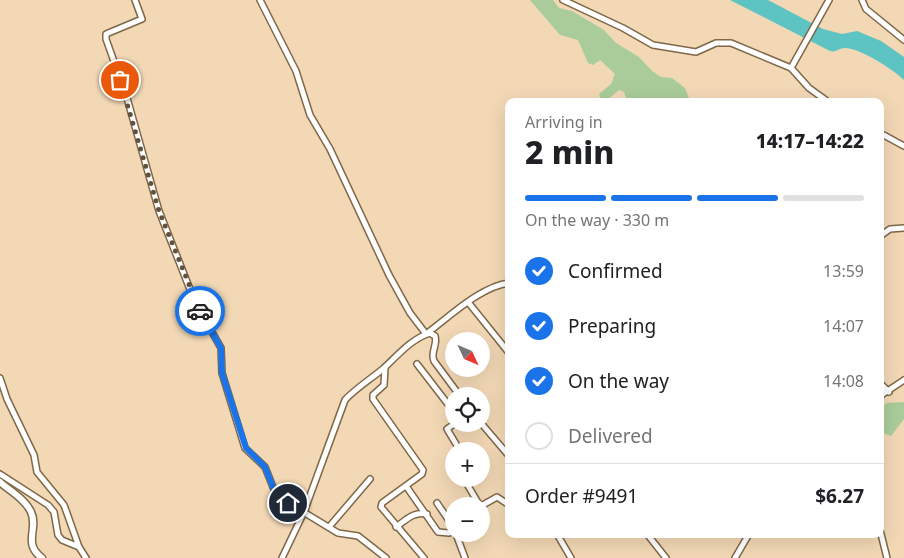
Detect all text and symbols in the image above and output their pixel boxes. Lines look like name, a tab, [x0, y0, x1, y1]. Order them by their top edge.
pin	[99, 59, 141, 101]
icon: bag	[106, 66, 134, 94]
text: Arriving in	[525, 111, 603, 133]
text: 14:17–14:22	[756, 128, 864, 154]
text: 2 min	[525, 130, 614, 173]
text: On the way · 330 m	[525, 209, 669, 231]
icon: check	[525, 257, 553, 285]
text: Confirmed	[568, 258, 663, 284]
text: 13:59	[823, 260, 864, 282]
courier	[175, 286, 225, 336]
icon: car	[186, 297, 214, 325]
icon: check	[525, 312, 553, 340]
text: Preparing	[568, 313, 656, 339]
text: 14:07	[823, 315, 864, 337]
north arrow	[445, 332, 490, 378]
map controls	[445, 332, 490, 542]
icon: check	[525, 367, 553, 395]
text: On the way	[568, 368, 669, 394]
text: 14:08	[823, 370, 864, 392]
button: locate	[445, 387, 490, 432]
text: Delivered	[568, 423, 653, 449]
button: +	[445, 442, 490, 487]
pin	[267, 482, 309, 524]
text: Order #9491	[525, 483, 638, 509]
text: $6.27	[815, 483, 864, 509]
icon: home	[274, 489, 302, 517]
button: −	[445, 497, 490, 542]

